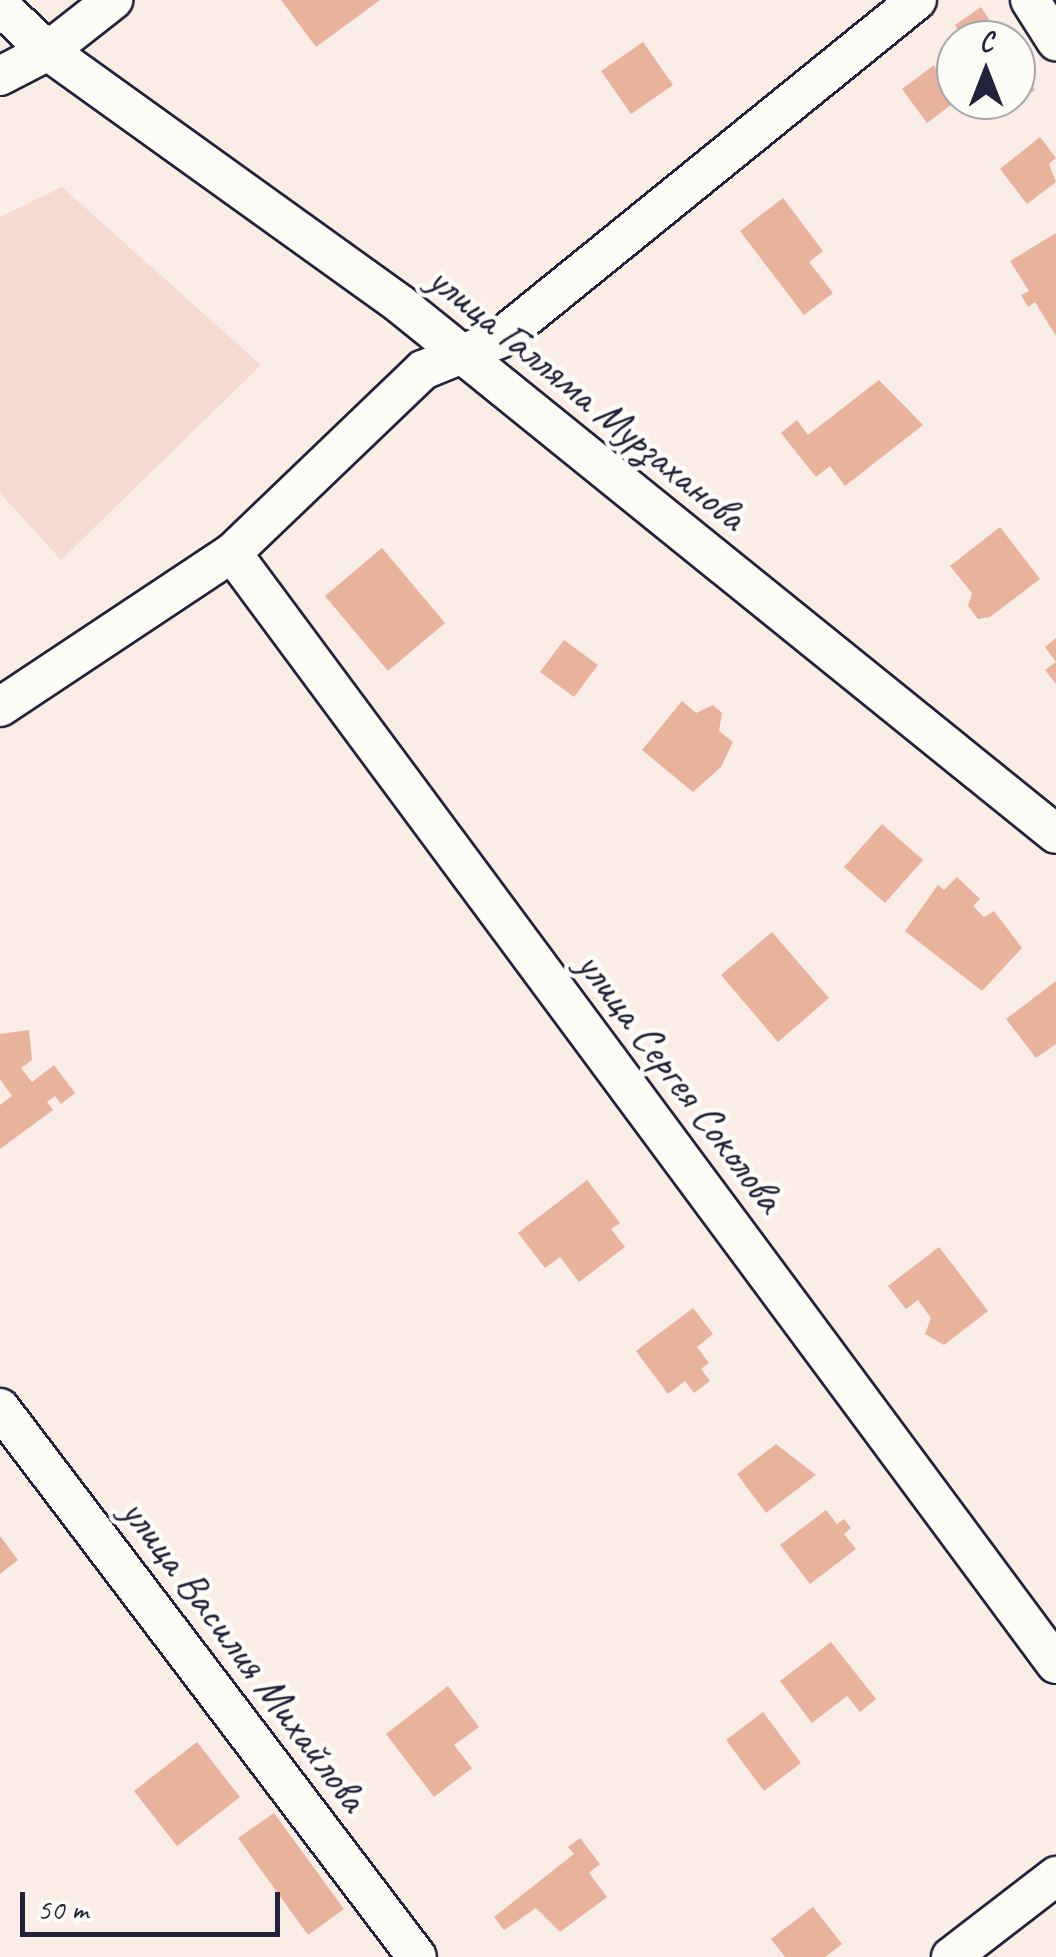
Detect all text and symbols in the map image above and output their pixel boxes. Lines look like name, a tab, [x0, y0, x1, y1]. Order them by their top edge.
north arrow	[936, 20, 1036, 120]
text: С	[979, 24, 993, 59]
street label: улица Галляма Мурзаханова	[419, 256, 755, 540]
street label: улица Сергея Соколова	[566, 943, 794, 1221]
street label: улица Василия Михайлова	[112, 1491, 376, 1819]
scale bar	[25, 1872, 285, 1934]
text: 50 m	[37, 1890, 88, 1928]

